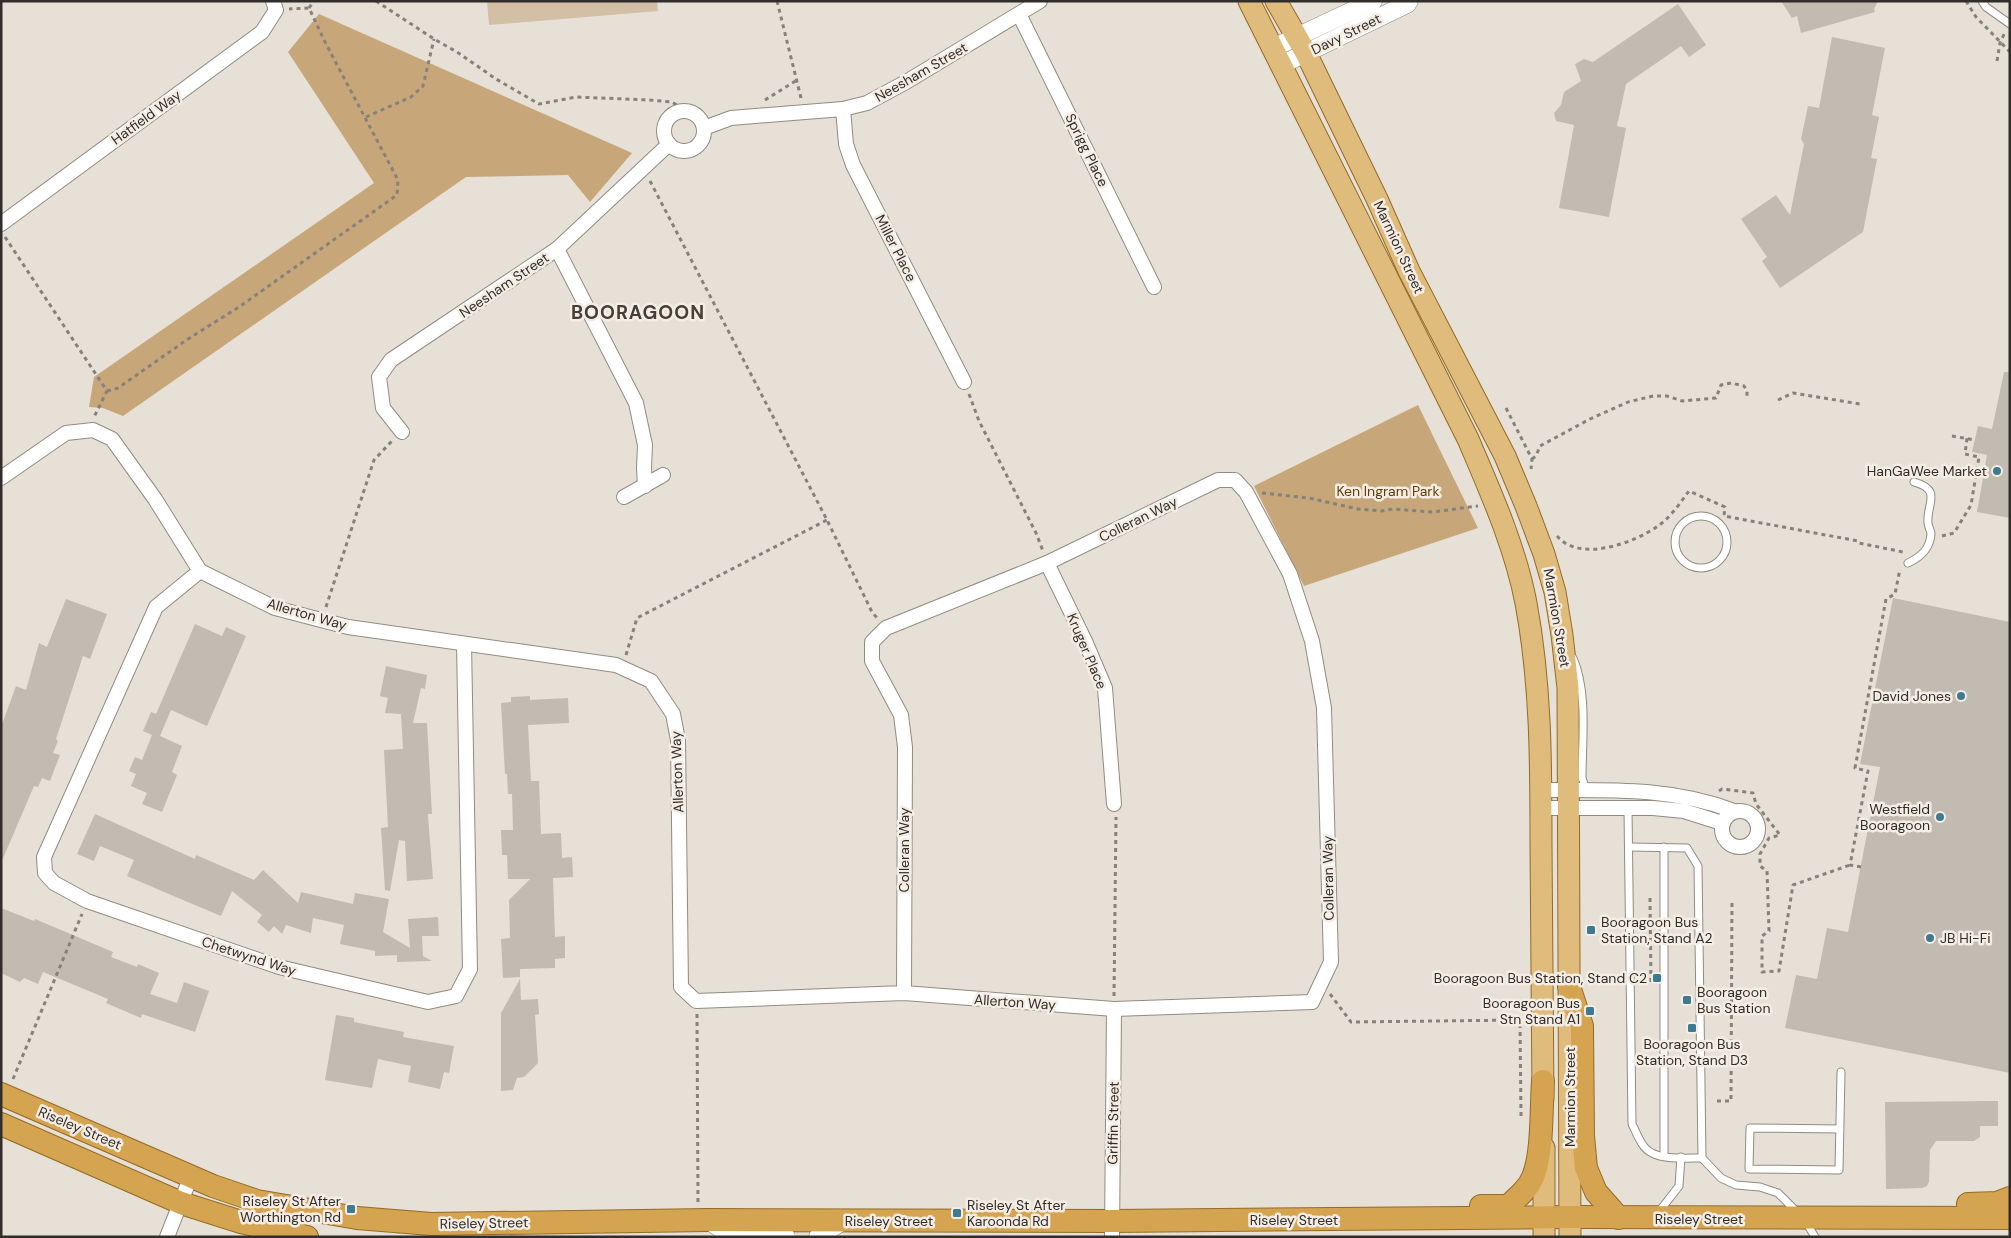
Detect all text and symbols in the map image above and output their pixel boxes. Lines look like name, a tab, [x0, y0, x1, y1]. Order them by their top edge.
street label: Davy Street	[1308, 9, 1384, 59]
street label: Neesham Street	[871, 38, 971, 106]
street label: Hatfield Way	[108, 86, 185, 148]
street label: Sprigg Place	[1061, 110, 1113, 190]
street label: Marmion Street	[1370, 198, 1428, 296]
street label: Miller Place	[871, 211, 921, 285]
street label: Neesham Street	[456, 248, 552, 322]
district label: BOORAGOON	[571, 300, 705, 325]
place label: HanGaWee Market	[1867, 462, 1987, 480]
marker: HanGaWee Market	[1991, 465, 2003, 477]
park label: Ken Ingram Park	[1336, 482, 1440, 500]
street label: Colleran Way	[1096, 492, 1180, 546]
street label: Marmion Street	[1539, 567, 1575, 669]
street label: Allerton Way	[265, 594, 349, 634]
street label: Kruger Place	[1063, 610, 1111, 692]
place label: David Jones	[1872, 687, 1951, 705]
marker: David Jones	[1955, 690, 1967, 702]
street label: Allerton Way	[667, 730, 687, 813]
place label: Westfield Booragoon	[1860, 800, 1930, 834]
street label: Colleran Way	[895, 807, 913, 893]
marker: Westfield Booragoon	[1934, 811, 1946, 823]
street label: Colleran Way	[1318, 835, 1338, 921]
place label: Booragoon Bus Station, Stand A2	[1601, 913, 1713, 947]
marker: Booragoon Bus Station, Stand A2	[1585, 924, 1597, 936]
place label: JB Hi-Fi	[1940, 929, 1991, 947]
street label: Chetwynd Way	[199, 932, 299, 980]
marker: JB Hi-Fi	[1924, 932, 1936, 944]
place label: Booragoon Bus Station, Stand C2	[1434, 969, 1647, 987]
marker: Booragoon Bus Station, Stand C2	[1651, 972, 1663, 984]
place label: Booragoon Bus Station	[1697, 983, 1770, 1017]
street label: Allerton Way	[973, 990, 1057, 1014]
place label: Booragoon Bus Stn Stand A1	[1483, 994, 1580, 1028]
marker: Booragoon Bus Station	[1681, 994, 1693, 1006]
marker: Booragoon Bus Stn Stand A1	[1584, 1005, 1596, 1017]
marker: Booragoon Bus Station, Stand D3	[1686, 1022, 1698, 1034]
place label: Booragoon Bus Station, Stand D3	[1636, 1035, 1748, 1069]
street label: Marmion Street	[1561, 1047, 1579, 1147]
street label: Griffin Street	[1103, 1081, 1123, 1165]
street label: Riseley Street	[36, 1102, 124, 1154]
place label: Riseley St After Worthington Rd	[240, 1192, 341, 1226]
place label: Riseley St After Karoonda Rd	[967, 1196, 1066, 1230]
marker: Riseley St After Worthington Rd	[345, 1203, 357, 1215]
marker: Riseley St After Karoonda Rd	[951, 1207, 963, 1219]
street label: Riseley Street	[1655, 1210, 1743, 1228]
street label: Riseley Street	[1250, 1211, 1338, 1229]
street label: Riseley Street	[845, 1212, 933, 1230]
street label: Riseley Street	[440, 1213, 528, 1233]

